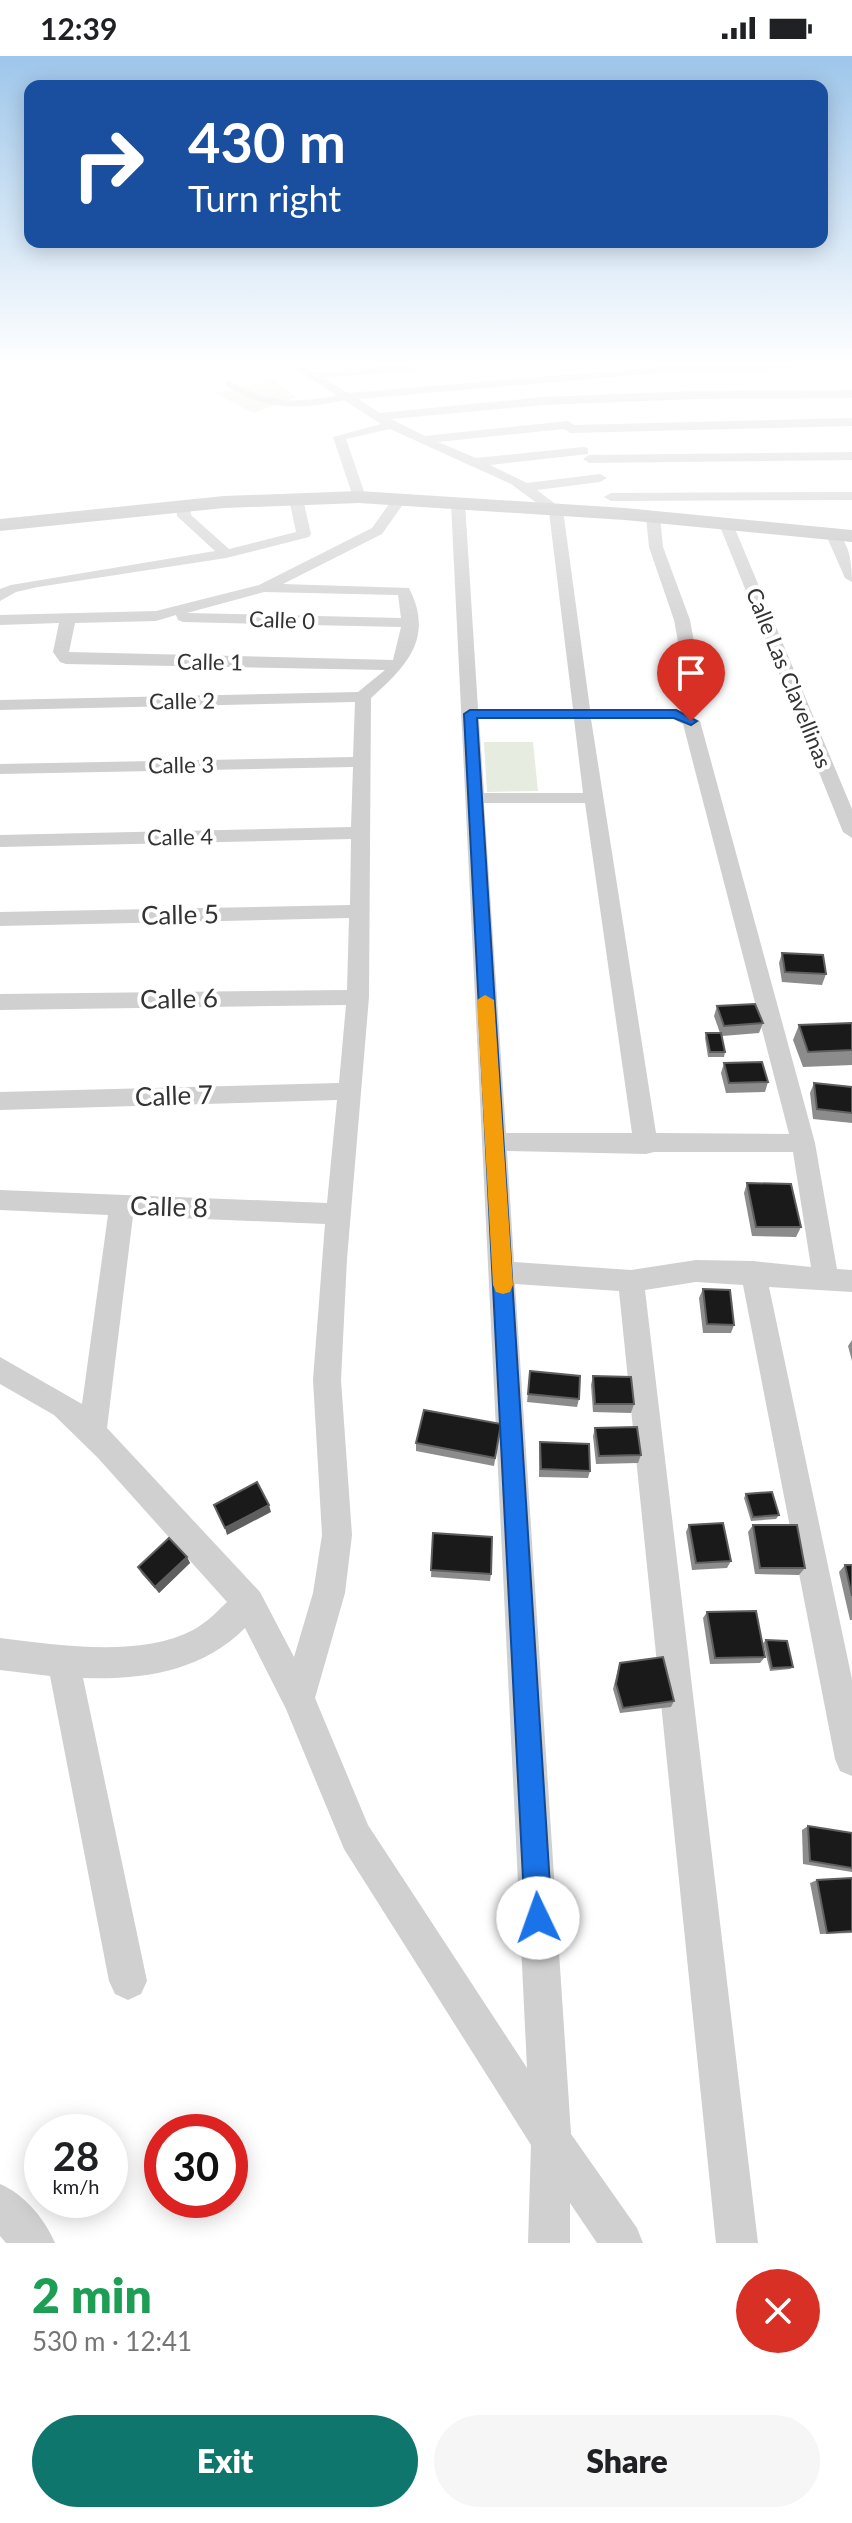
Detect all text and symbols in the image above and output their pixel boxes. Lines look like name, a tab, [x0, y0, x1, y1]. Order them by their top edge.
text: 12:39	[40, 10, 117, 46]
text: 430 m	[188, 108, 346, 175]
icon: right	[56, 112, 160, 216]
text: Turn right	[188, 176, 341, 220]
street label: Calle Las Clavellinas	[741, 584, 838, 772]
street label: Calle 0	[249, 605, 316, 634]
pin	[657, 639, 725, 721]
street label: Calle 1	[177, 647, 243, 676]
icon: arrive	[669, 651, 713, 695]
street label: Calle 2	[149, 686, 215, 715]
street label: Calle 3	[148, 750, 214, 779]
street label: Calle 4	[147, 822, 213, 851]
street label: Calle 5	[141, 897, 219, 931]
street label: Calle 6	[140, 981, 218, 1015]
street label: Calle 7	[134, 1078, 214, 1112]
street label: Calle 8	[129, 1189, 209, 1223]
position arrow	[496, 1876, 580, 1960]
speed limit sign: 30	[144, 2114, 248, 2218]
text: 28	[53, 2132, 99, 2180]
text: km/h	[53, 2174, 99, 2198]
text: 2 min	[32, 2266, 152, 2323]
button: close	[736, 2269, 820, 2353]
text: 530 m · 12:41	[32, 2325, 192, 2357]
button: Exit	[32, 2415, 418, 2507]
button: Share	[434, 2415, 820, 2507]

